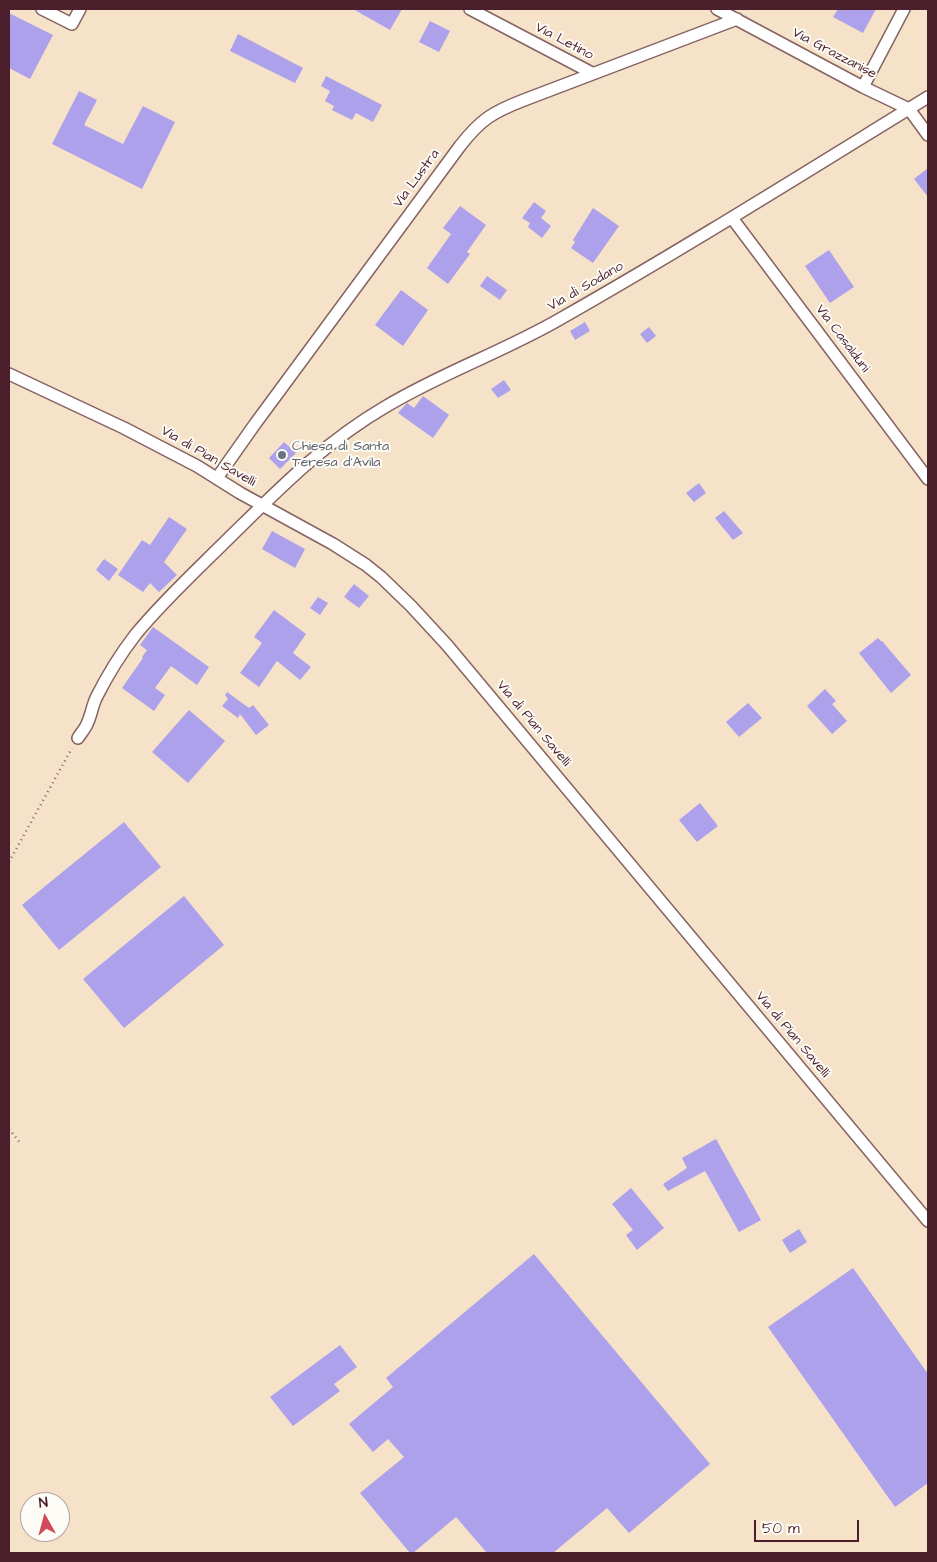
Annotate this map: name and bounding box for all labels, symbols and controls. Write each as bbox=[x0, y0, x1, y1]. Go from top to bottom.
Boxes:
street label: Via Letino bbox=[532, 20, 596, 64]
street label: Via Grazzanise bbox=[789, 25, 879, 83]
street label: Via Lustra bbox=[390, 147, 444, 211]
street label: Via di Sodano bbox=[545, 259, 627, 315]
street label: Via Casalduni bbox=[811, 302, 873, 376]
street label: Via di Pian Savelli bbox=[158, 423, 258, 491]
place label: Chiesa di Santa Teresa d'Avila bbox=[292, 439, 389, 472]
marker: Chiesa di Santa Teresa d'Avila bbox=[276, 449, 288, 461]
street label: Via di Pian Savelli bbox=[492, 678, 574, 770]
street label: Via di Pian Savelli bbox=[751, 989, 833, 1081]
north arrow bbox=[20, 1492, 70, 1542]
text: N bbox=[38, 1493, 49, 1514]
scale bar bbox=[757, 1510, 862, 1542]
text: 50 m bbox=[762, 1518, 800, 1539]

